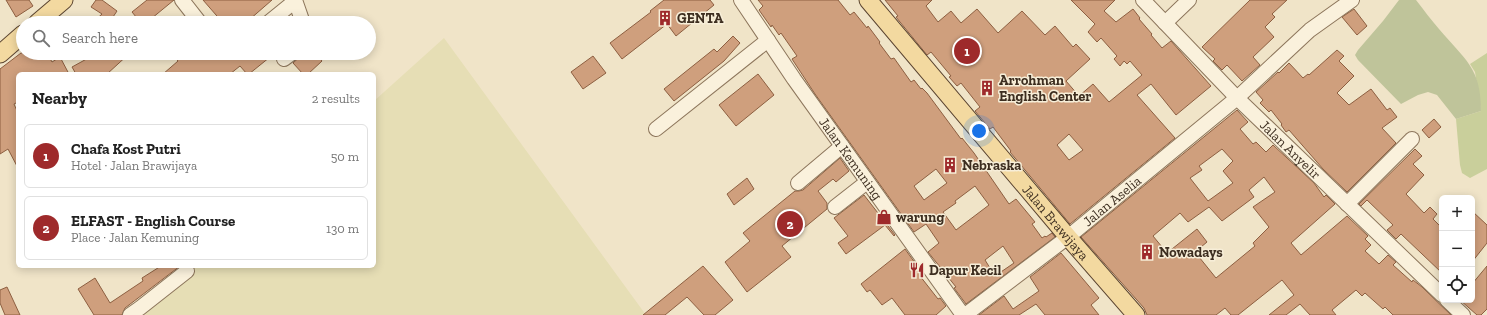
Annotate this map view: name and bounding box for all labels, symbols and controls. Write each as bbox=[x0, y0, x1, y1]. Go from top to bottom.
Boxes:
building icon: GENTA bbox=[656, 9, 674, 27]
place label: GENTA bbox=[677, 10, 724, 27]
search box bbox=[16, 16, 376, 60]
icon: search bbox=[30, 27, 52, 49]
text: Search here bbox=[62, 29, 138, 47]
pin: 1 bbox=[954, 36, 980, 66]
place label: Arrohman English Center bbox=[999, 72, 1092, 105]
building icon: Arrohman English Center bbox=[978, 79, 996, 97]
text: Nearby bbox=[32, 88, 87, 108]
text: 2 results bbox=[312, 91, 360, 106]
street label: Jalan Kemuning bbox=[815, 114, 886, 204]
street label: Jalan Anyelir bbox=[1256, 117, 1324, 183]
your location bbox=[969, 121, 989, 141]
text: Chafa Kost Putri bbox=[71, 140, 181, 158]
text: 1 bbox=[43, 149, 49, 164]
text: 50 m bbox=[331, 149, 359, 164]
building icon: Nebraska bbox=[941, 156, 959, 174]
place label: Nebraska bbox=[962, 157, 1021, 174]
text: Hotel · Jalan Brawijaya bbox=[71, 158, 197, 173]
street label: Jalan Aselia bbox=[1080, 172, 1145, 230]
street label: Jalan Brawijaya bbox=[1019, 181, 1092, 264]
map controls bbox=[1439, 195, 1475, 303]
button: + bbox=[1439, 195, 1475, 231]
shop icon: warung bbox=[875, 208, 893, 226]
pin: 2 bbox=[777, 209, 803, 239]
place label: warung bbox=[896, 209, 944, 226]
text: ELFAST - English Course bbox=[71, 212, 235, 230]
text: 2 bbox=[43, 221, 49, 236]
text: 130 m bbox=[326, 221, 359, 236]
text: Place · Jalan Kemuning bbox=[71, 230, 199, 245]
button: − bbox=[1439, 231, 1475, 267]
building icon: Nowadays bbox=[1138, 243, 1156, 261]
place label: Nowadays bbox=[1159, 244, 1223, 261]
restaurant icon: Dapur Kecil bbox=[908, 261, 926, 279]
place label: Dapur Kecil bbox=[929, 262, 1001, 279]
button: locate bbox=[1439, 267, 1475, 303]

